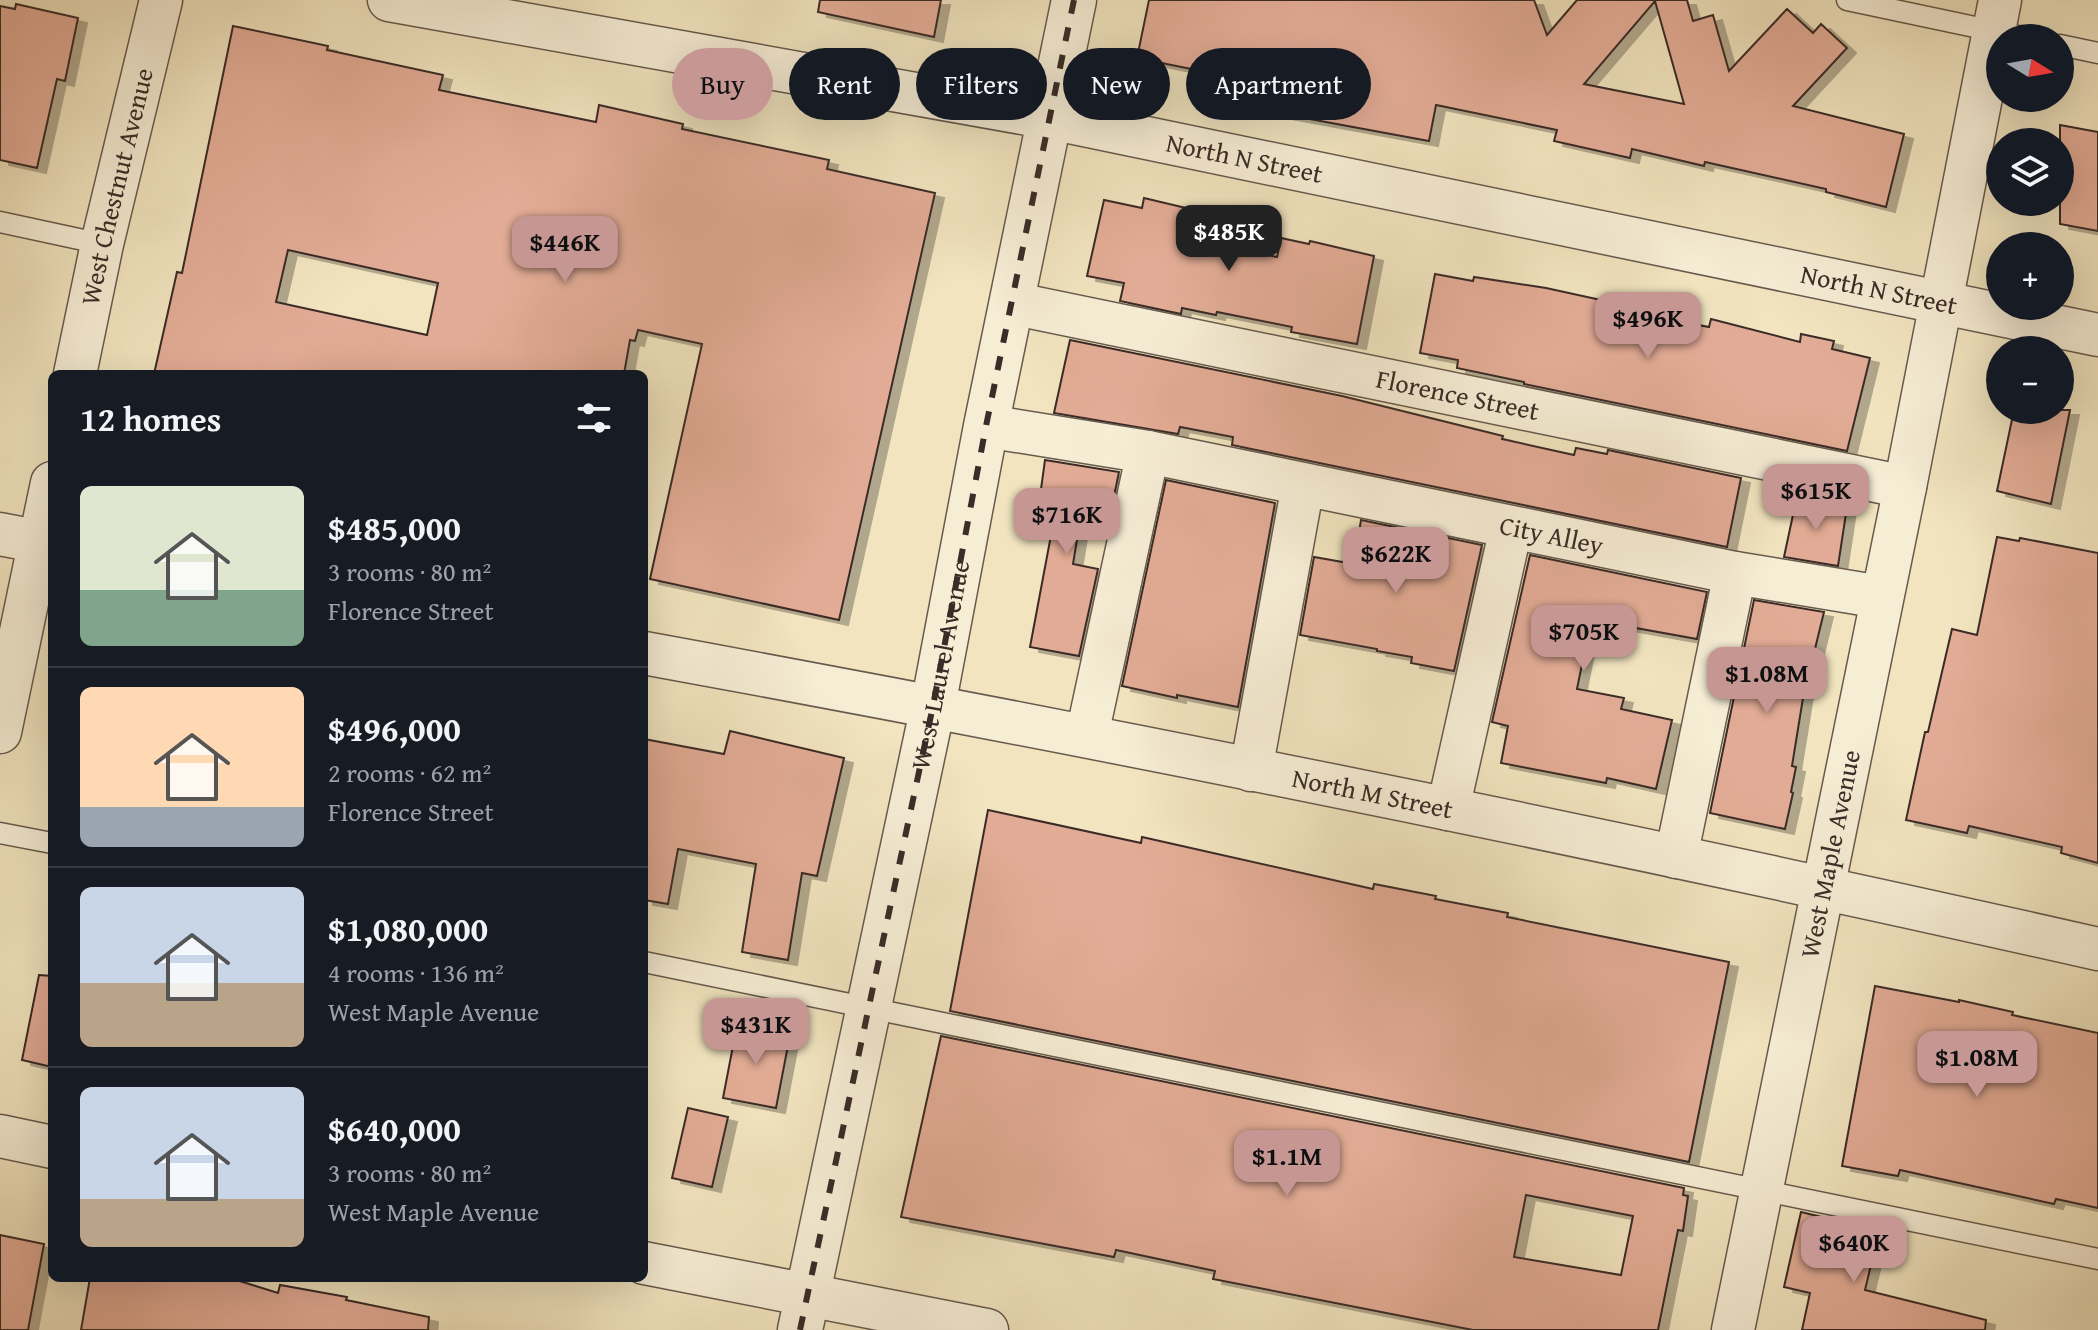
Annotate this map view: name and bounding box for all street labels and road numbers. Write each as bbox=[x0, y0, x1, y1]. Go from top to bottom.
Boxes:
street label: West Chestnut Avenue bbox=[70, 64, 163, 309]
street label: North N Street bbox=[1163, 123, 1326, 193]
street label: North N Street bbox=[1797, 254, 1961, 324]
street label: Florence Street bbox=[1373, 359, 1543, 430]
street label: City Alley bbox=[1496, 505, 1607, 564]
street label: West Laurel Avenue bbox=[900, 556, 979, 773]
street label: West Maple Avenue bbox=[1789, 746, 1870, 961]
street label: North M Street bbox=[1289, 758, 1457, 828]

